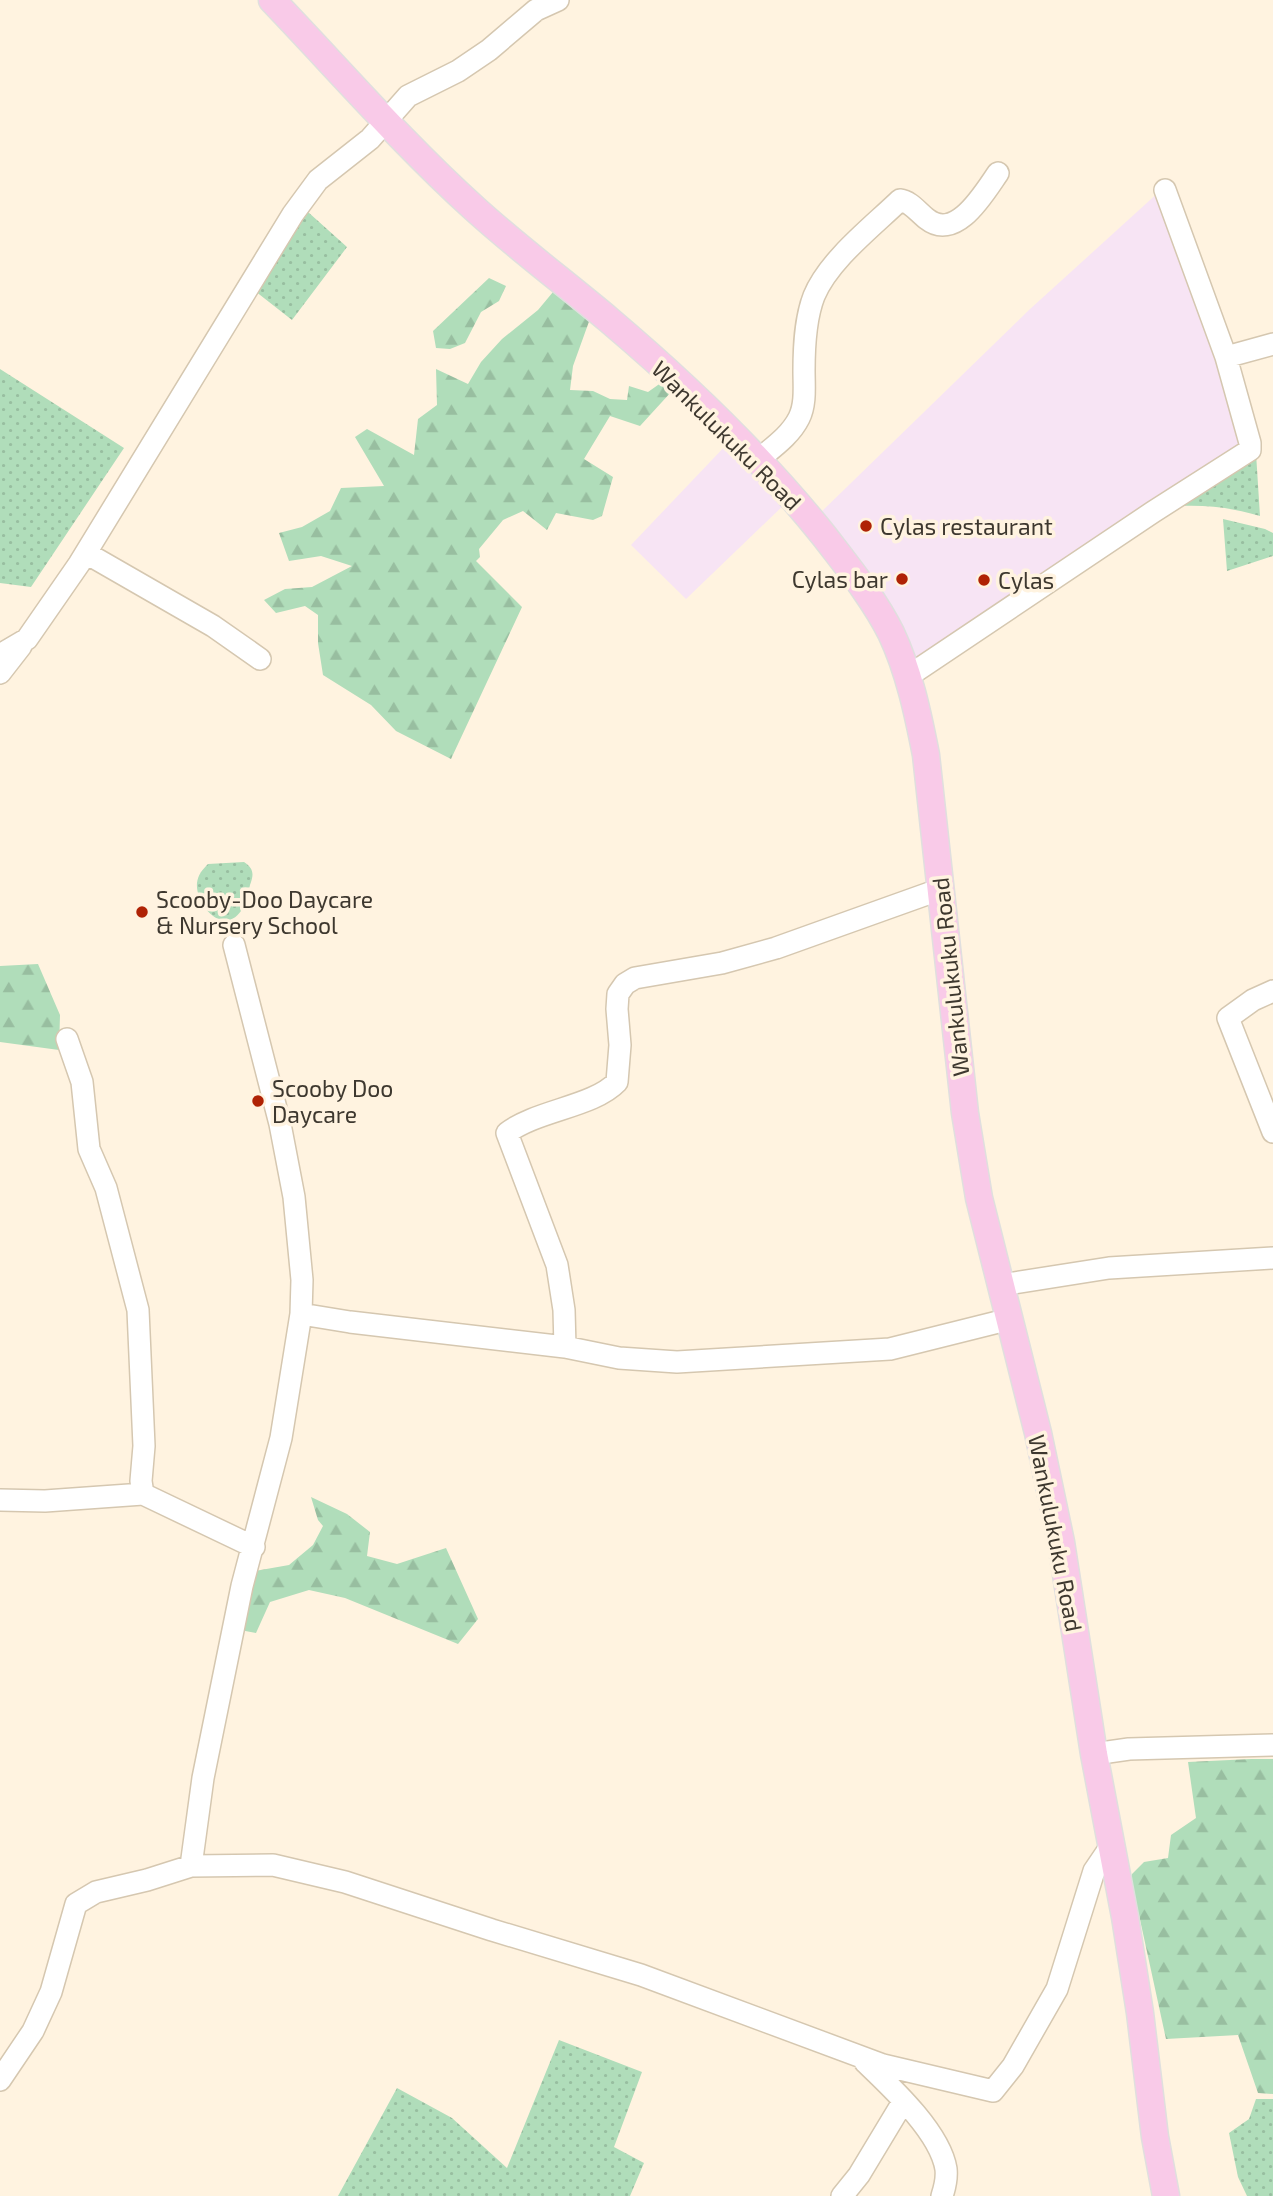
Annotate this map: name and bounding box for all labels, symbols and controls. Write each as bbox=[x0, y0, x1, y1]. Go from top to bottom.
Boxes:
street label: Wankulukuku Road bbox=[646, 354, 808, 516]
place label: Cylas restaurant bbox=[880, 512, 1053, 540]
marker: Cylas restaurant bbox=[858, 518, 874, 534]
place label: Cylas bar bbox=[792, 565, 888, 593]
place label: Cylas bbox=[998, 566, 1054, 594]
marker: Cylas bar bbox=[894, 571, 910, 587]
marker: Cylas bbox=[976, 572, 992, 588]
street label: Wankulukuku Road bbox=[926, 876, 974, 1078]
place label: Scooby-Doo Daycare & Nursery School bbox=[156, 885, 373, 939]
marker: Scooby-Doo Daycare & Nursery School bbox=[134, 904, 150, 920]
place label: Scooby Doo Daycare bbox=[272, 1074, 393, 1128]
marker: Scooby Doo Daycare bbox=[250, 1093, 266, 1109]
street label: Wankulukuku Road bbox=[1023, 1432, 1089, 1634]

